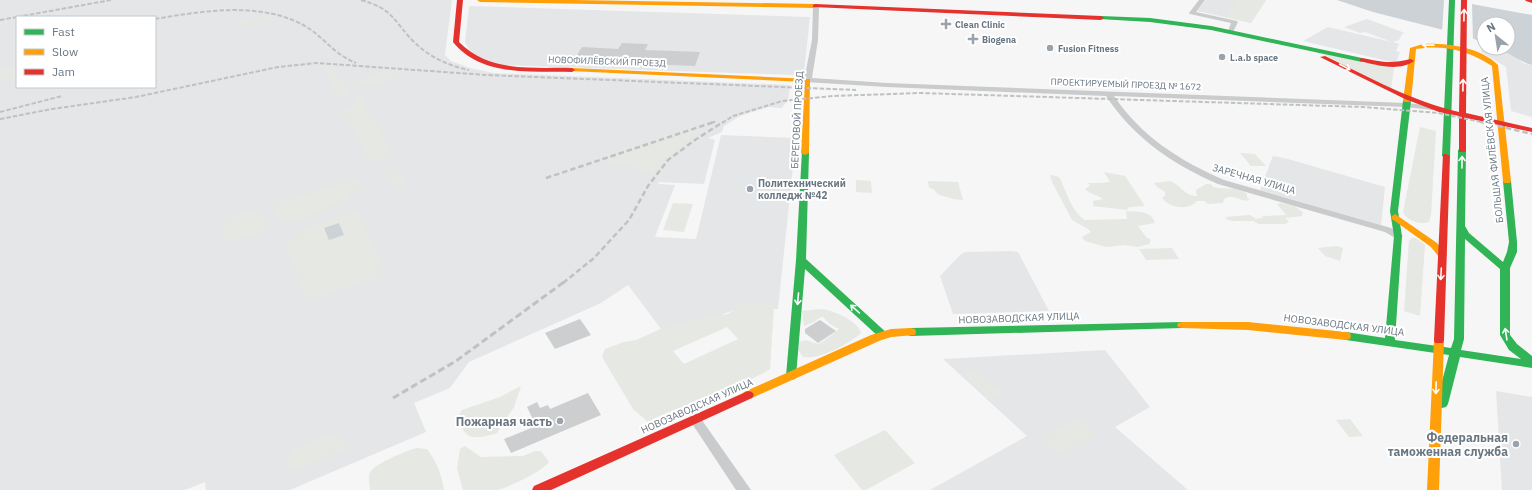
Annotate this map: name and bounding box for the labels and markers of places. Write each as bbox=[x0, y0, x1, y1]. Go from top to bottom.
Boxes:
marker: Clean Clinic bbox=[940, 18, 952, 30]
place label: Clean Clinic bbox=[955, 19, 1005, 30]
marker: Biogena bbox=[967, 33, 979, 45]
place label: Biogena bbox=[982, 34, 1016, 45]
marker: Fusion Fitness bbox=[1045, 43, 1055, 53]
place label: Fusion Fitness bbox=[1058, 43, 1119, 54]
marker: L.a.b space bbox=[1217, 52, 1227, 62]
place label: L.a.b space bbox=[1230, 52, 1278, 63]
place label: Политехнический колледж №42 bbox=[758, 177, 846, 202]
marker: Политехнический колледж №42 bbox=[745, 184, 755, 194]
place label: Пожарная часть bbox=[456, 414, 552, 429]
marker: Пожарная часть bbox=[555, 416, 565, 426]
place label: Федеральная таможенная служба bbox=[1388, 430, 1508, 459]
marker: Федеральная таможенная служба bbox=[1511, 439, 1521, 449]

